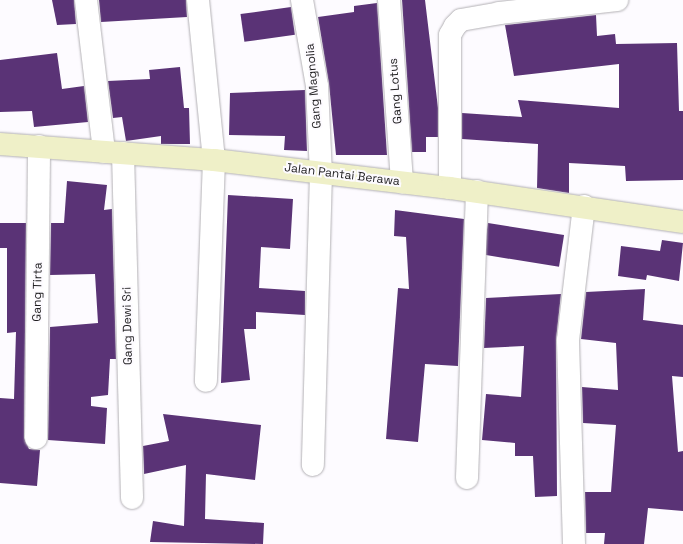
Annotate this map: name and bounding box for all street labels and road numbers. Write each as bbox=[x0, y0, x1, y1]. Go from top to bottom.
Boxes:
street label: Gang Magnolia bbox=[303, 43, 325, 129]
street label: Gang Lotus bbox=[387, 58, 405, 124]
street label: Jalan Pantai Berawa bbox=[283, 161, 401, 189]
street label: Gang Tirta bbox=[30, 262, 46, 322]
street label: Gang Dewi Sri bbox=[120, 287, 136, 365]

